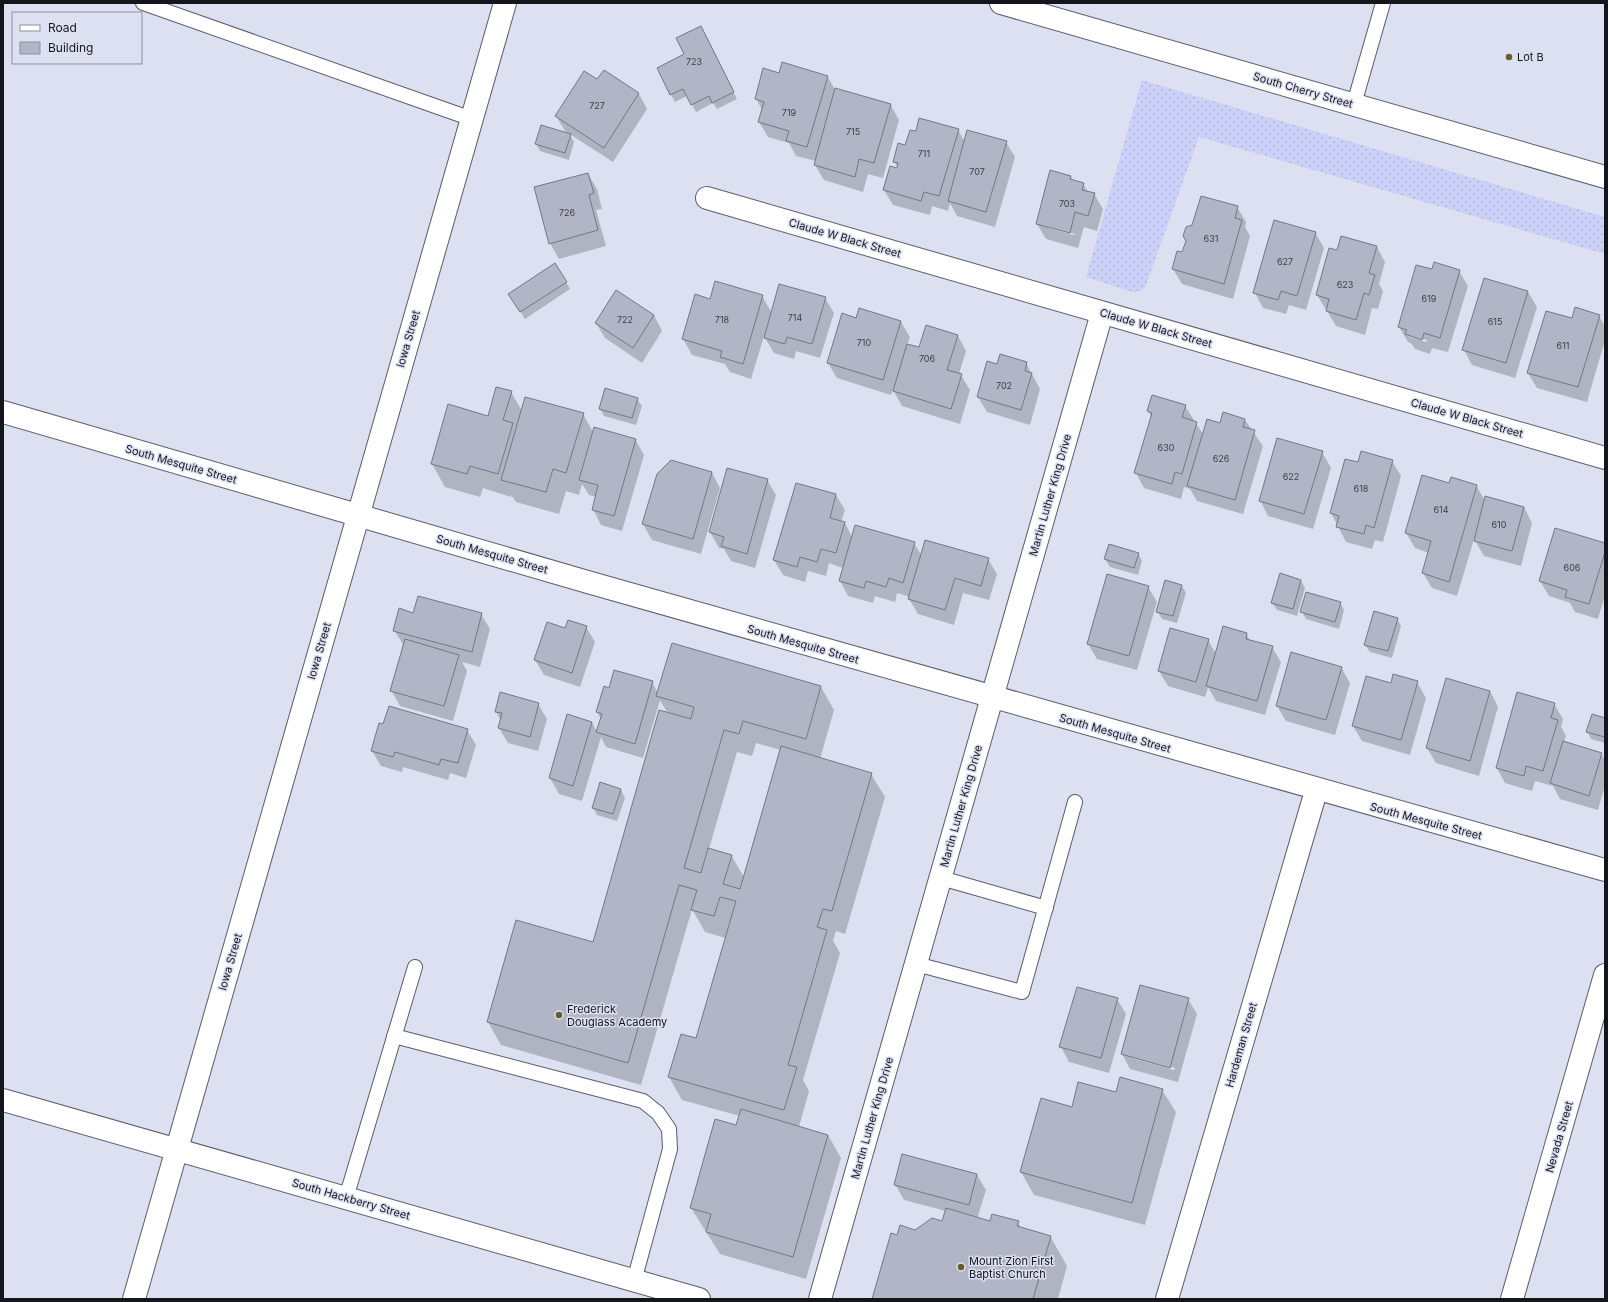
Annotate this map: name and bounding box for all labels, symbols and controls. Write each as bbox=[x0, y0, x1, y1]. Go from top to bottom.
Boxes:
legend bbox=[12, 12, 142, 64]
text: Road bbox=[48, 20, 77, 35]
text: Building bbox=[48, 40, 93, 55]
place label: Lot B bbox=[1517, 50, 1544, 64]
marker: Lot B bbox=[1504, 52, 1514, 62]
house number: 723 bbox=[686, 56, 703, 67]
street label: South Cherry Street bbox=[1251, 69, 1355, 111]
house number: 727 bbox=[589, 100, 605, 111]
house number: 719 bbox=[782, 107, 797, 118]
house number: 715 bbox=[846, 126, 860, 137]
house number: 711 bbox=[918, 148, 930, 159]
house number: 707 bbox=[969, 166, 985, 177]
house number: 703 bbox=[1059, 198, 1076, 209]
house number: 726 bbox=[559, 207, 575, 218]
street label: Claude W Black Street bbox=[787, 215, 903, 261]
house number: 631 bbox=[1204, 233, 1218, 244]
house number: 627 bbox=[1277, 256, 1293, 267]
house number: 623 bbox=[1337, 279, 1354, 290]
house number: 619 bbox=[1422, 293, 1437, 304]
street label: Claude W Black Street bbox=[1098, 305, 1214, 351]
street label: Iowa Street bbox=[393, 308, 423, 369]
house number: 714 bbox=[788, 312, 802, 323]
house number: 722 bbox=[617, 314, 633, 325]
house number: 718 bbox=[715, 314, 730, 325]
house number: 615 bbox=[1488, 316, 1502, 327]
house number: 710 bbox=[857, 337, 872, 348]
house number: 611 bbox=[1557, 340, 1569, 351]
house number: 706 bbox=[919, 353, 936, 364]
house number: 702 bbox=[996, 380, 1012, 391]
street label: Claude W Black Street bbox=[1409, 395, 1525, 441]
street label: Martin Luther King Drive bbox=[1026, 432, 1074, 558]
street label: South Mesquite Street bbox=[124, 441, 239, 487]
house number: 630 bbox=[1158, 442, 1175, 453]
house number: 626 bbox=[1213, 453, 1230, 464]
house number: 622 bbox=[1283, 471, 1299, 482]
house number: 618 bbox=[1354, 483, 1369, 494]
house number: 614 bbox=[1433, 504, 1449, 515]
house number: 610 bbox=[1492, 519, 1507, 530]
street label: South Mesquite Street bbox=[435, 531, 550, 577]
house number: 606 bbox=[1564, 562, 1581, 573]
street label: Iowa Street bbox=[304, 620, 334, 681]
street label: South Mesquite Street bbox=[746, 621, 861, 667]
street label: South Mesquite Street bbox=[1058, 710, 1173, 756]
street label: Martin Luther King Drive bbox=[937, 743, 985, 869]
street label: South Mesquite Street bbox=[1368, 799, 1484, 843]
street label: Iowa Street bbox=[215, 931, 245, 992]
street label: Hardeman Street bbox=[1222, 1000, 1260, 1089]
place label: Frederick Douglass Academy bbox=[567, 1002, 667, 1029]
marker: Frederick Douglass Academy bbox=[554, 1010, 564, 1020]
street label: Martin Luther King Drive bbox=[848, 1055, 896, 1181]
street label: Nevada Street bbox=[1542, 1099, 1576, 1174]
street label: South Hackberry Street bbox=[290, 1175, 412, 1223]
place label: Mount Zion First Baptist Church bbox=[969, 1254, 1054, 1281]
marker: Mount Zion First Baptist Church bbox=[956, 1262, 966, 1272]

